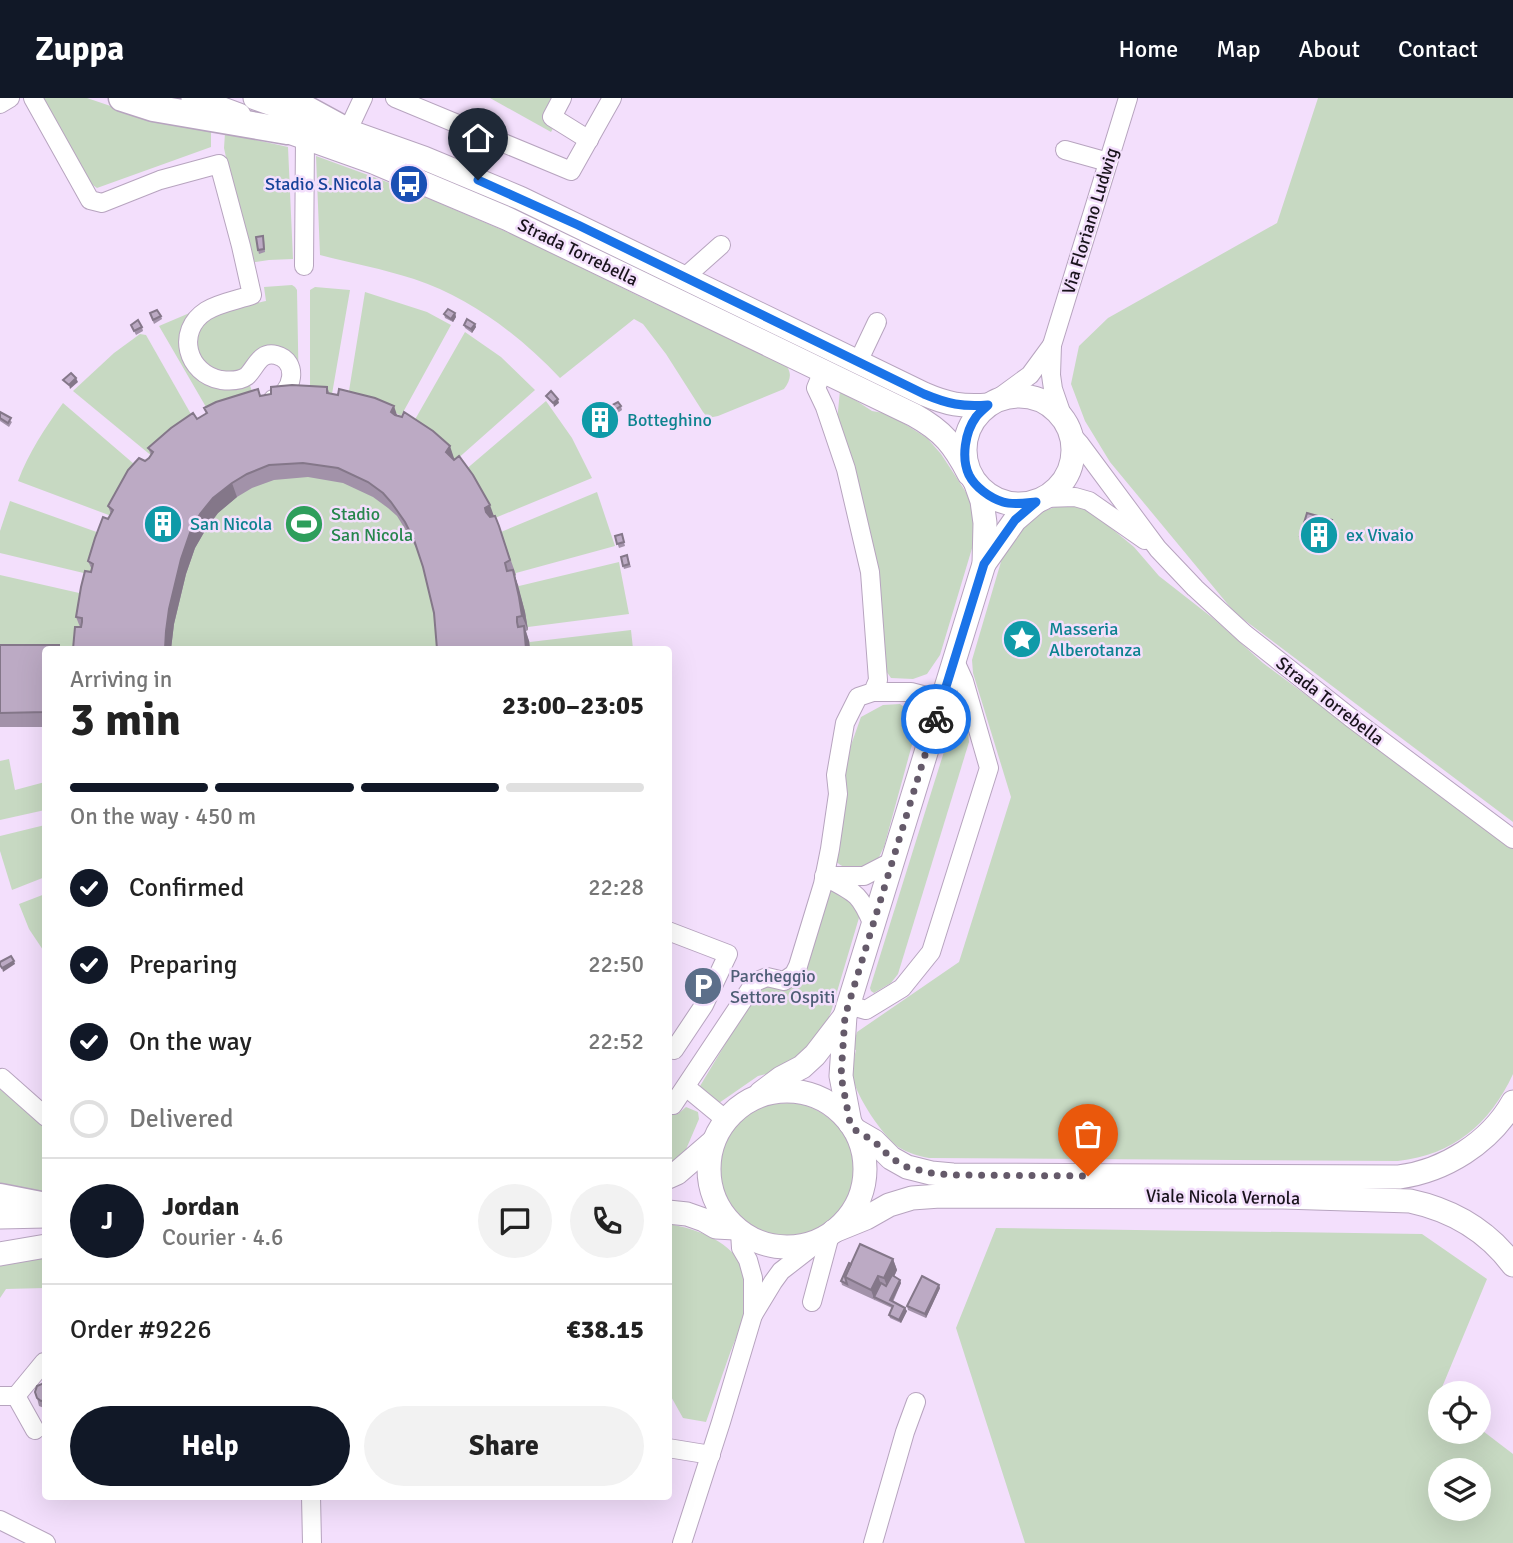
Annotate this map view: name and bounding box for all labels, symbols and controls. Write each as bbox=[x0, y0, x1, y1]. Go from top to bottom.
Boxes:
text: Zuppa bbox=[35, 29, 124, 70]
text: Home bbox=[1118, 34, 1178, 64]
text: Map bbox=[1216, 34, 1261, 64]
text: About bbox=[1299, 34, 1360, 64]
text: Contact bbox=[1398, 34, 1478, 64]
pin bbox=[448, 108, 508, 180]
icon: home bbox=[459, 119, 497, 157]
street label: Via Floriano Ludwig bbox=[1057, 145, 1123, 297]
bus stop icon: Stadio S.Nicola bbox=[388, 163, 430, 205]
place label: Stadio S.Nicola bbox=[265, 173, 382, 195]
street label: Strada Torrebella bbox=[514, 213, 642, 291]
building icon: Botteghino bbox=[579, 399, 621, 441]
place label: Botteghino bbox=[627, 409, 712, 431]
building icon: San Nicola bbox=[142, 503, 184, 545]
sports icon: Stadio San Nicola bbox=[283, 503, 325, 545]
place label: Stadio San Nicola bbox=[331, 503, 413, 546]
place label: San Nicola bbox=[190, 513, 272, 535]
building icon: ex Vivaio bbox=[1298, 514, 1340, 556]
place label: ex Vivaio bbox=[1346, 524, 1414, 546]
place icon: Masseria Alberotanza bbox=[1001, 618, 1043, 660]
place label: Masseria Alberotanza bbox=[1049, 618, 1142, 661]
street label: Strada Torrebella bbox=[1272, 652, 1388, 750]
text: Arriving in bbox=[70, 665, 172, 694]
courier bbox=[901, 684, 971, 754]
text: 23:00–23:05 bbox=[502, 690, 644, 722]
text: 3 min bbox=[70, 692, 181, 748]
icon: bike bbox=[917, 700, 955, 738]
text: On the way · 450 m bbox=[70, 802, 256, 831]
icon: check bbox=[70, 869, 108, 907]
text: Confirmed bbox=[129, 872, 244, 904]
text: 22:28 bbox=[588, 873, 644, 902]
icon: check bbox=[70, 946, 108, 984]
text: Preparing bbox=[129, 949, 237, 981]
text: 22:50 bbox=[588, 950, 644, 979]
parking icon: Parcheggio Settore Ospiti bbox=[682, 965, 724, 1007]
place label: Parcheggio Settore Ospiti bbox=[730, 965, 835, 1008]
icon: check bbox=[70, 1023, 108, 1061]
text: On the way bbox=[129, 1026, 252, 1058]
text: 22:52 bbox=[588, 1027, 644, 1056]
text: Delivered bbox=[129, 1103, 234, 1135]
pin bbox=[1058, 1104, 1118, 1176]
icon: bag bbox=[1069, 1115, 1107, 1153]
button: chat bbox=[478, 1184, 552, 1258]
button: phone bbox=[570, 1184, 644, 1258]
street label: Viale Nicola Vernola bbox=[1146, 1185, 1300, 1209]
text: Jordan bbox=[162, 1191, 239, 1223]
text: J bbox=[101, 1205, 113, 1237]
text: Courier · 4.6 bbox=[162, 1223, 283, 1252]
text: Order #9226 bbox=[70, 1314, 211, 1346]
text: €38.15 bbox=[566, 1314, 644, 1346]
map controls bbox=[1428, 1381, 1491, 1521]
button: locate bbox=[1428, 1381, 1491, 1444]
button: Help bbox=[70, 1406, 350, 1486]
button: Share bbox=[364, 1406, 644, 1486]
button: layers bbox=[1428, 1458, 1491, 1521]

